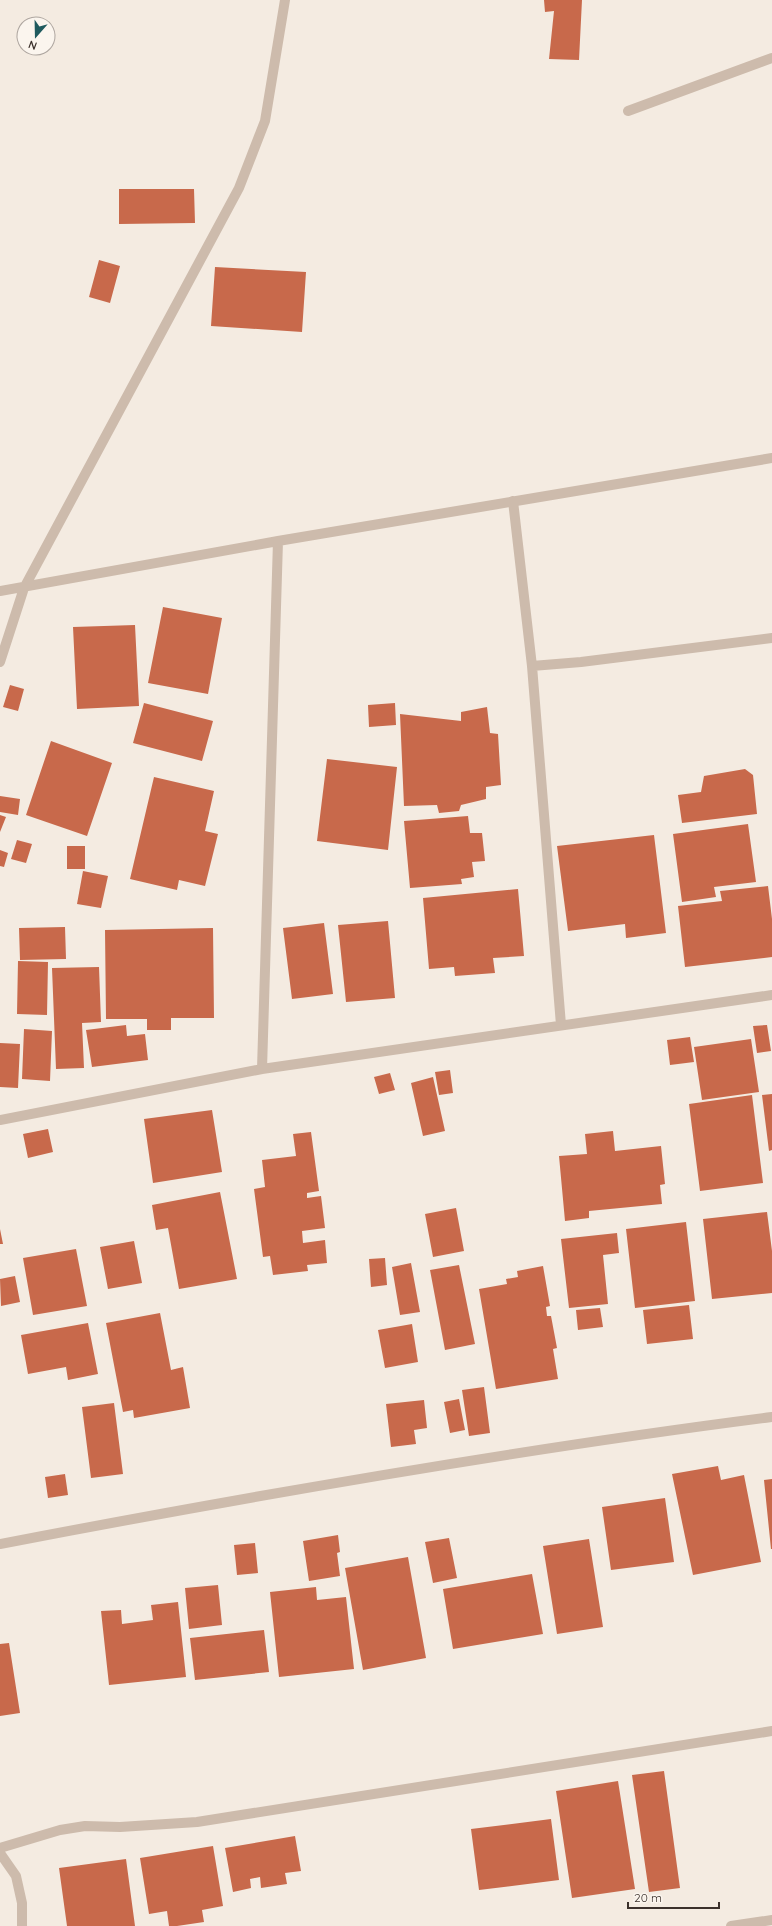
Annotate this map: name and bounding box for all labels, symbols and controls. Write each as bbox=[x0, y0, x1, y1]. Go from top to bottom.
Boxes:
north arrow bbox=[16, 16, 56, 56]
text: N bbox=[26, 37, 39, 53]
scale bar bbox=[628, 1884, 719, 1910]
text: 20 m bbox=[634, 1890, 662, 1905]

